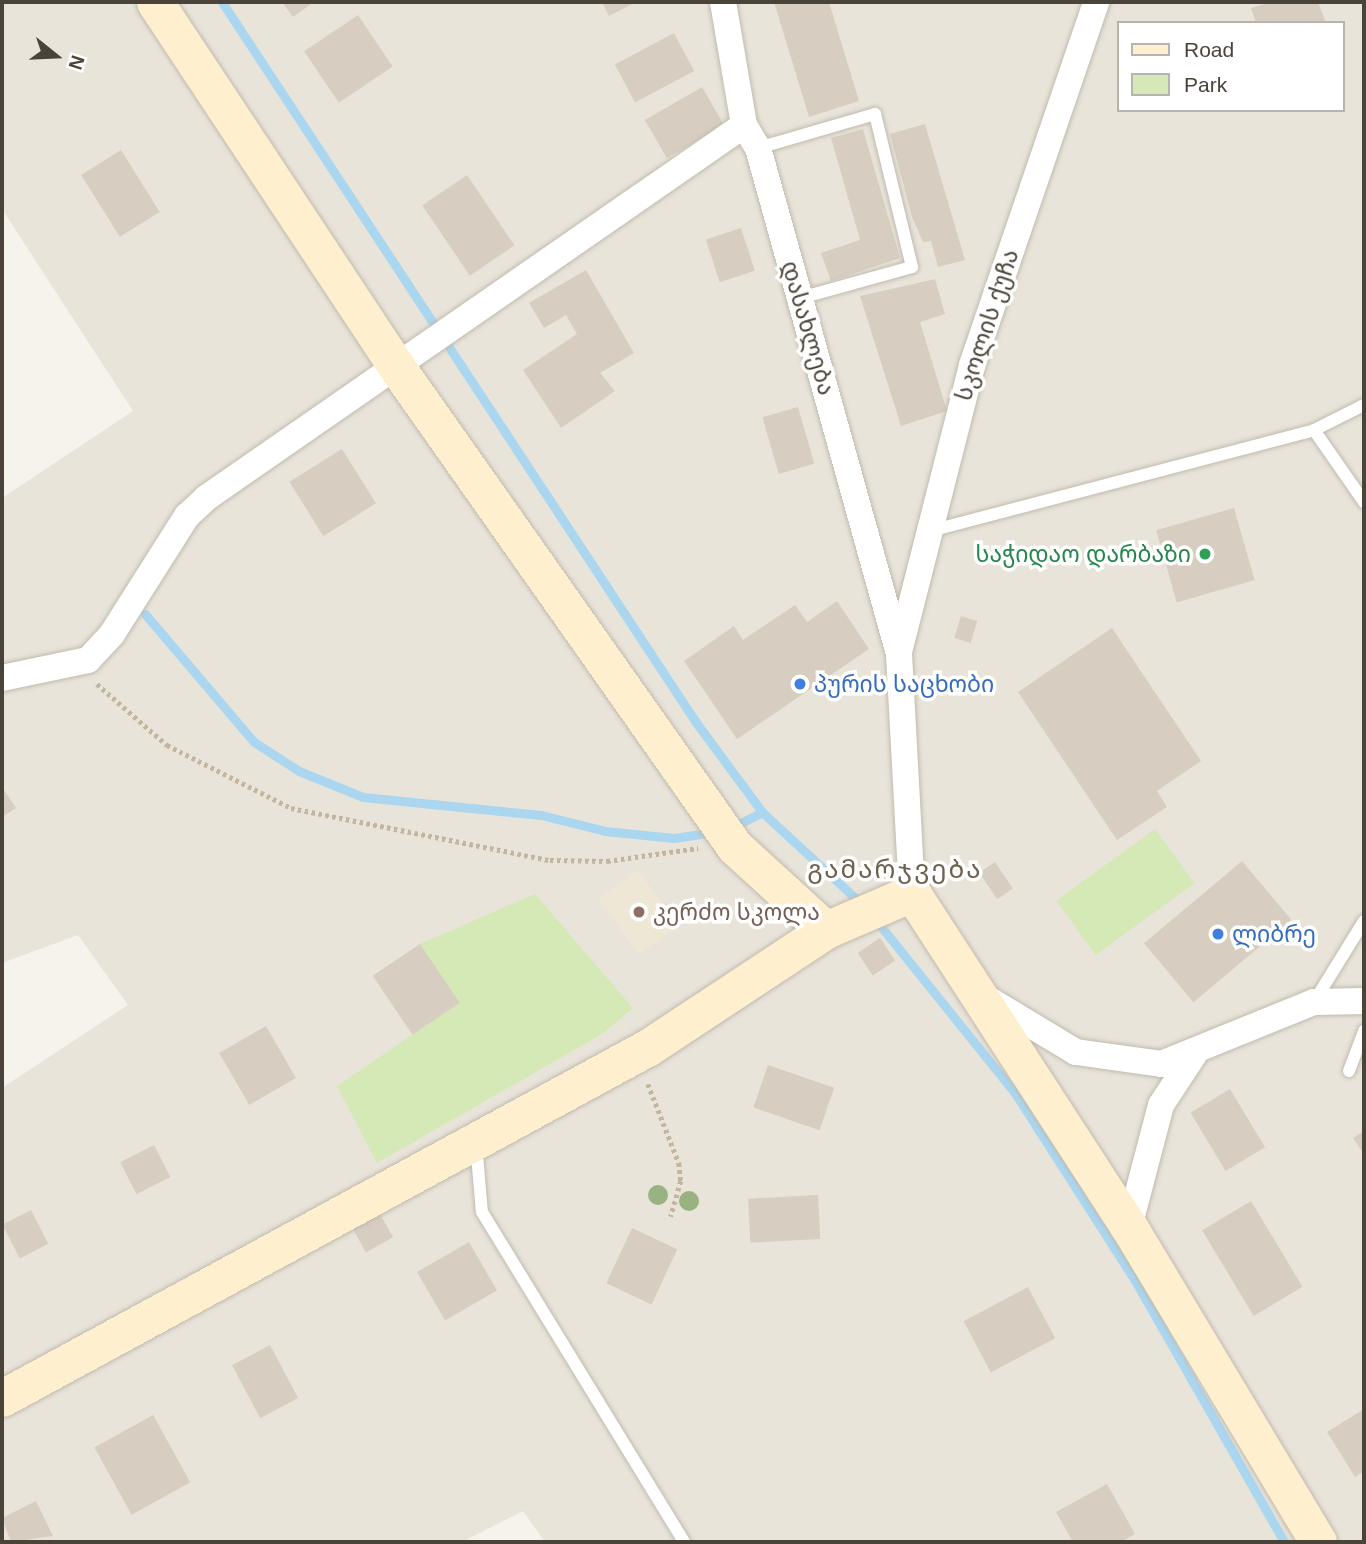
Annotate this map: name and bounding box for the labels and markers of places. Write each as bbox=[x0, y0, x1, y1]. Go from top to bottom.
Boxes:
place label: საჭიდაო დარბაზი bbox=[976, 540, 1191, 568]
marker: საჭიდაო დარბაზი bbox=[1197, 546, 1213, 562]
place label: პურის საცხობი bbox=[814, 670, 994, 698]
marker: პურის საცხობი bbox=[792, 676, 808, 692]
place label: კერძო სკოლა bbox=[653, 898, 820, 926]
marker: კერძო სკოლა bbox=[631, 904, 647, 920]
place label: ლიბრე bbox=[1232, 920, 1316, 948]
marker: ლიბრე bbox=[1210, 926, 1226, 942]

